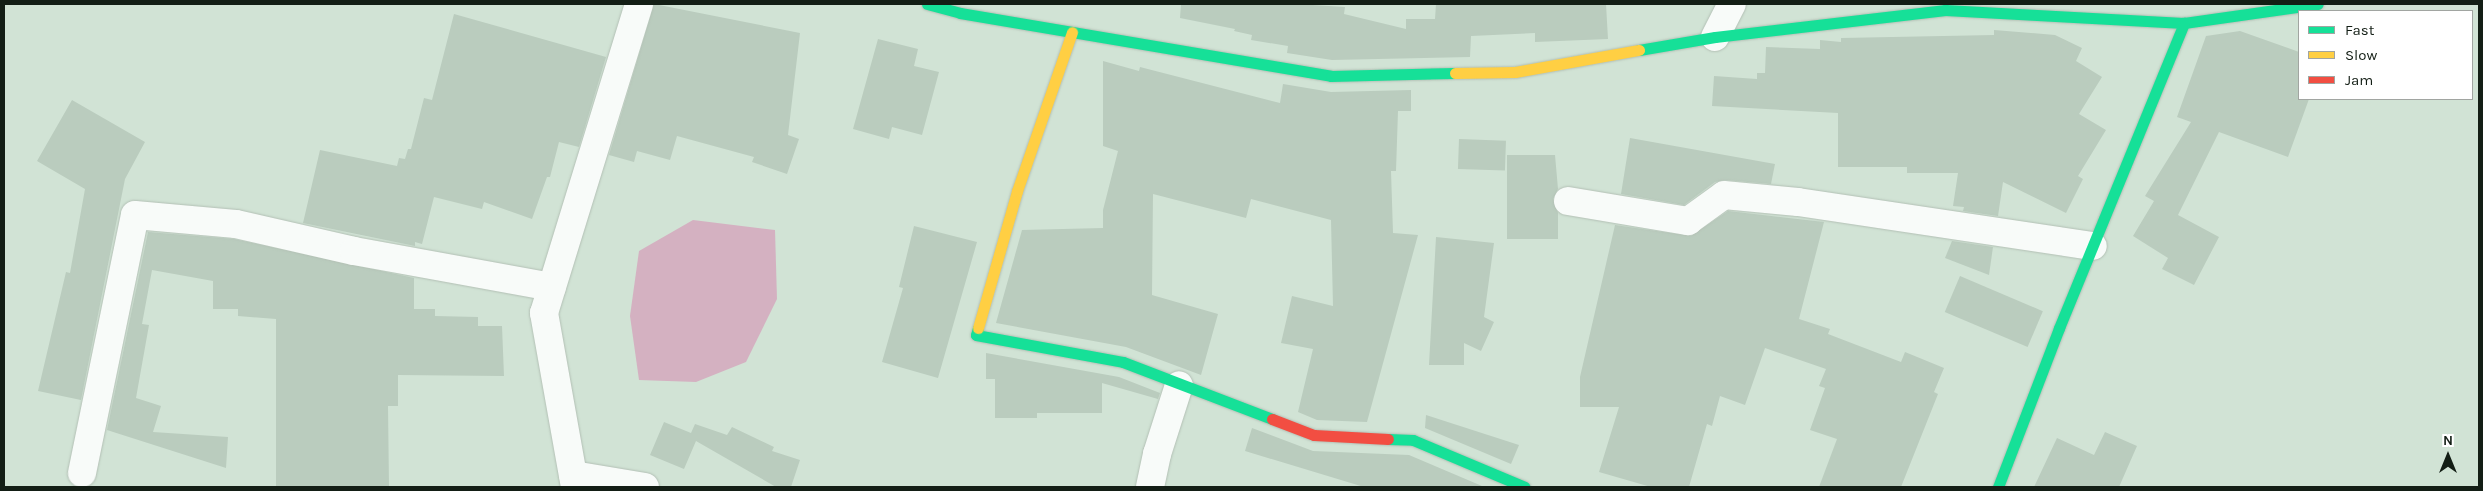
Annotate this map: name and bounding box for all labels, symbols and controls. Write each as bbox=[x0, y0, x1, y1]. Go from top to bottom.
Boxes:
legend bbox=[2298, 10, 2473, 100]
text: Fast bbox=[2345, 21, 2374, 39]
text: Slow bbox=[2345, 46, 2377, 64]
text: Jam bbox=[2345, 71, 2373, 89]
north arrow bbox=[2423, 431, 2473, 481]
text: N bbox=[2443, 432, 2453, 449]

